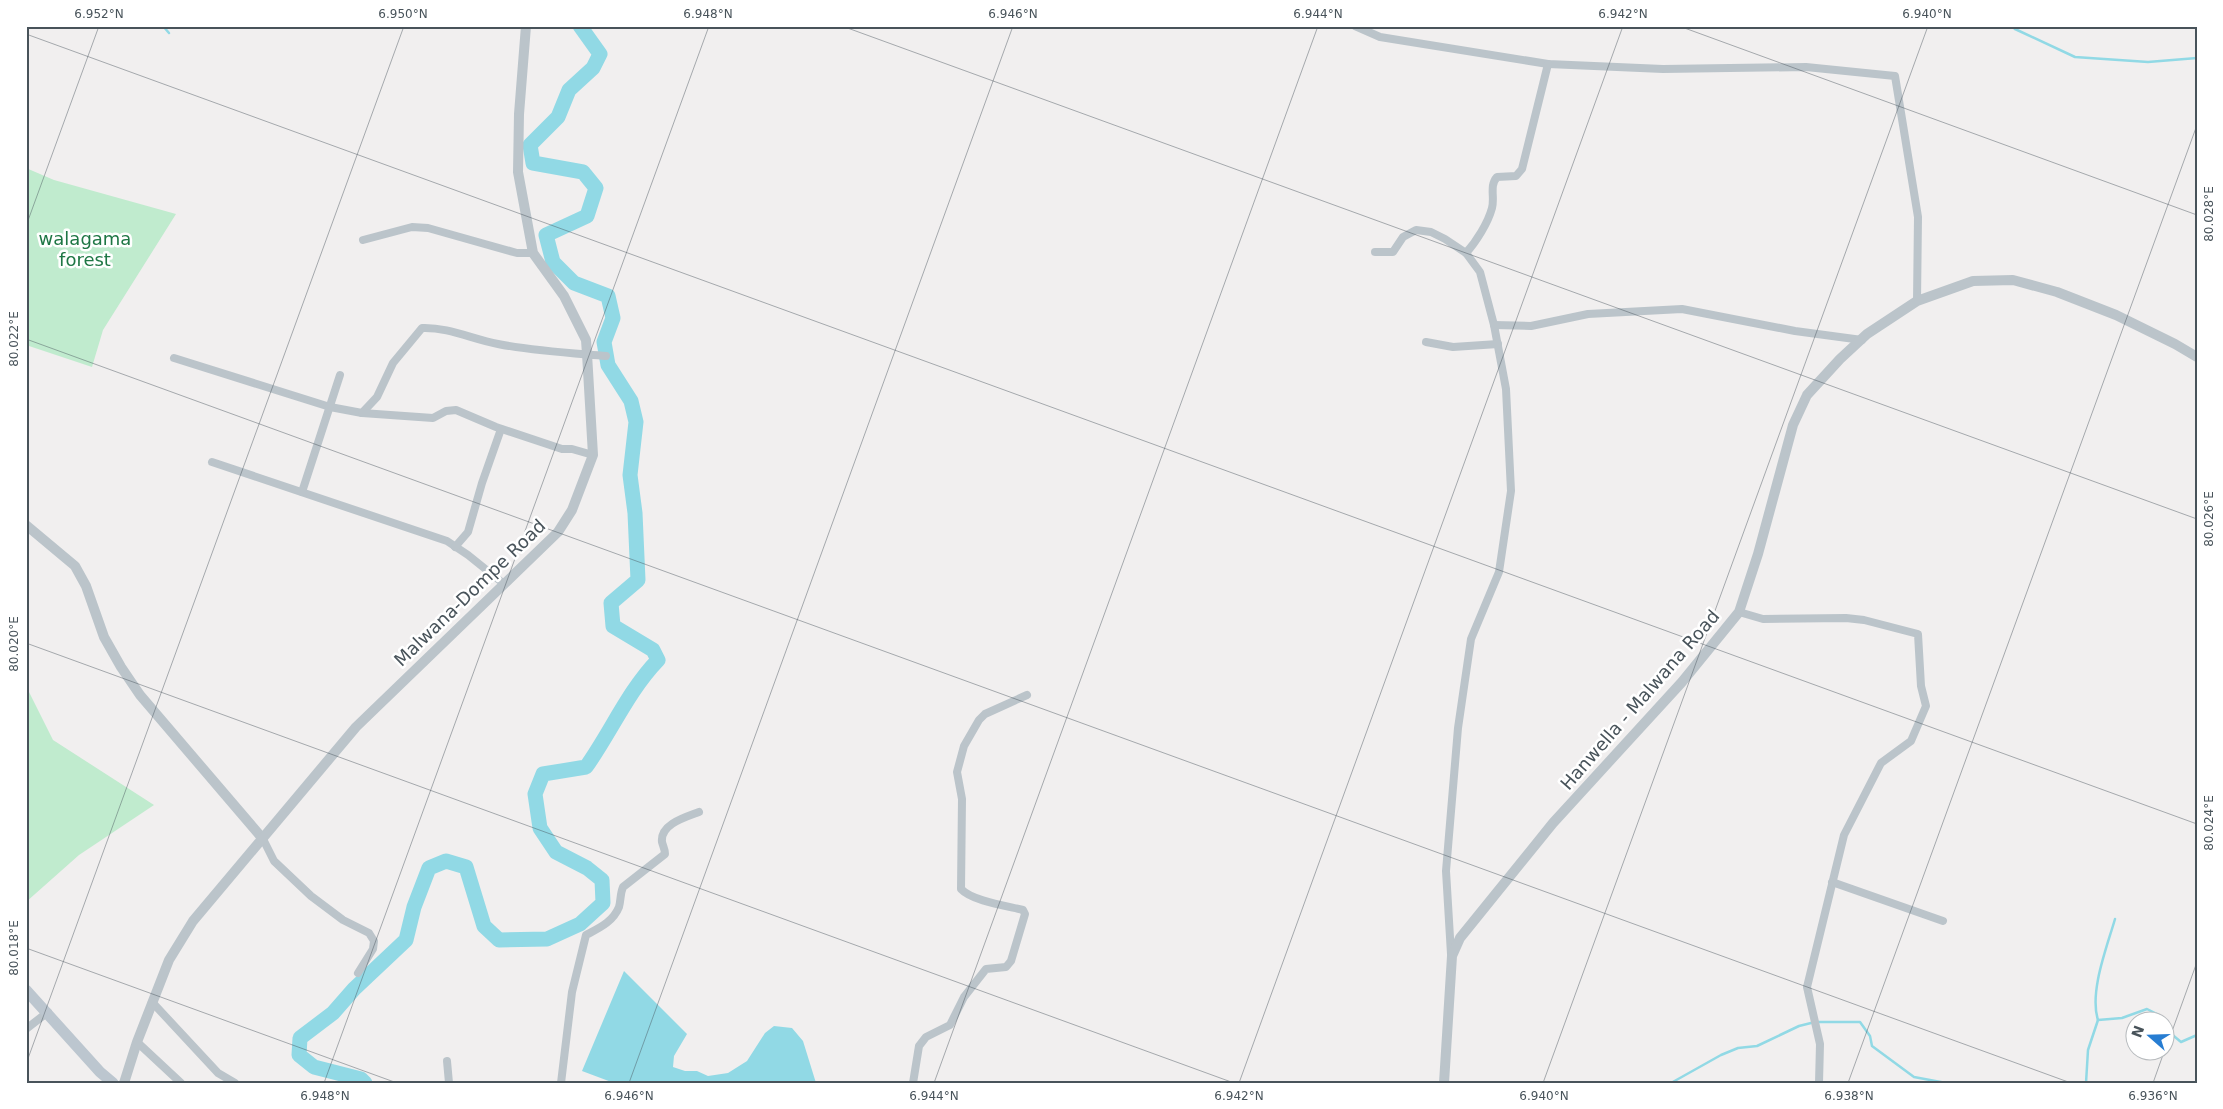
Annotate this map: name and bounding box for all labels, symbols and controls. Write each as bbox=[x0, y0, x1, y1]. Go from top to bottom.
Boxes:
text: 6.952°N bbox=[74, 7, 124, 21]
text: 6.950°N bbox=[378, 7, 428, 21]
text: 6.948°N bbox=[683, 7, 733, 21]
text: 6.946°N bbox=[988, 7, 1038, 21]
text: 6.944°N bbox=[1293, 7, 1343, 21]
text: 6.942°N bbox=[1598, 7, 1648, 21]
text: 6.940°N bbox=[1902, 7, 1952, 21]
text: 80.028°E bbox=[2202, 186, 2216, 242]
park label: walagama forest bbox=[39, 228, 131, 270]
text: 80.022°E bbox=[7, 311, 21, 367]
text: 80.026°E bbox=[2202, 491, 2216, 547]
street label: Malwana-Dompe Road bbox=[390, 515, 550, 670]
street label: Hanwella - Malwana Road bbox=[1556, 605, 1723, 794]
text: 80.020°E bbox=[7, 616, 21, 672]
text: 80.024°E bbox=[2202, 795, 2216, 851]
text: 80.018°E bbox=[7, 920, 21, 976]
north arrow bbox=[2126, 1012, 2176, 1062]
text: N bbox=[2128, 1023, 2147, 1040]
text: 6.948°N bbox=[300, 1089, 350, 1103]
text: 6.946°N bbox=[604, 1089, 654, 1103]
text: 6.944°N bbox=[909, 1089, 959, 1103]
text: 6.942°N bbox=[1214, 1089, 1264, 1103]
text: 6.940°N bbox=[1519, 1089, 1569, 1103]
text: 6.938°N bbox=[1824, 1089, 1874, 1103]
text: 6.936°N bbox=[2128, 1089, 2178, 1103]

